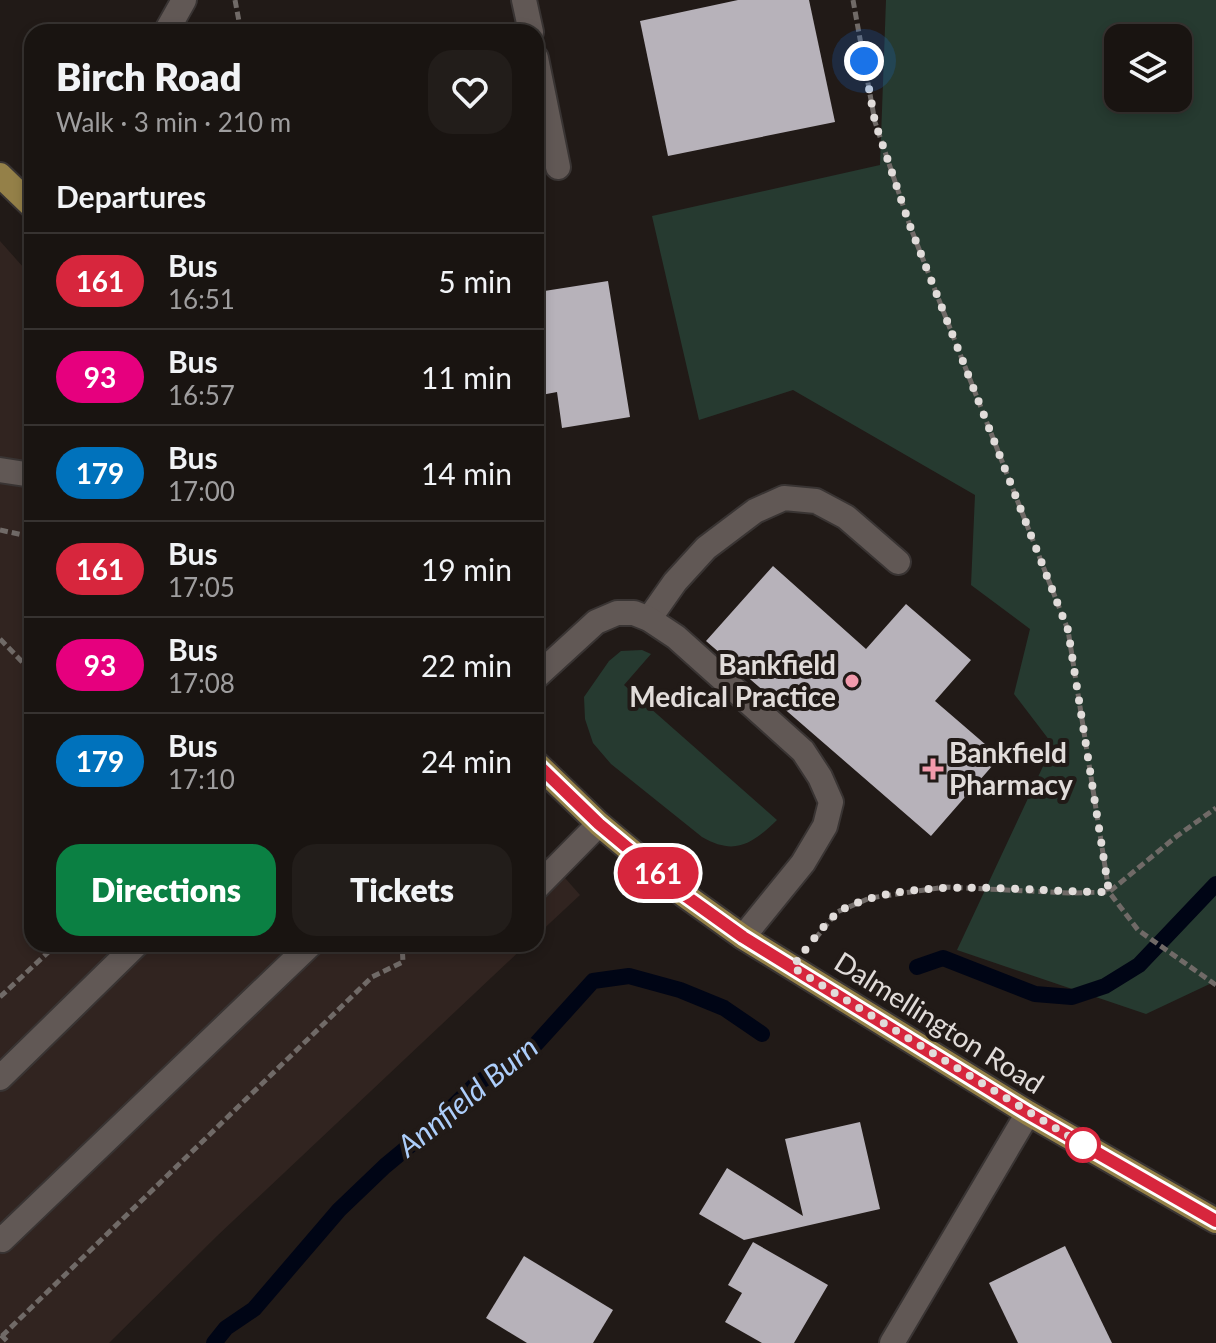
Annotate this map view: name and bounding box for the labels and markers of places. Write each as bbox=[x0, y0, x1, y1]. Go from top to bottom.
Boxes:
place label: Bankfield Medical Practice bbox=[629, 647, 836, 713]
marker: Bankfield Medical Practice bbox=[843, 672, 861, 690]
place label: Bankfield Pharmacy bbox=[949, 735, 1073, 801]
marker: Bankfield Pharmacy bbox=[924, 760, 942, 778]
unlabelled marker bbox=[1066, 1128, 1100, 1162]

